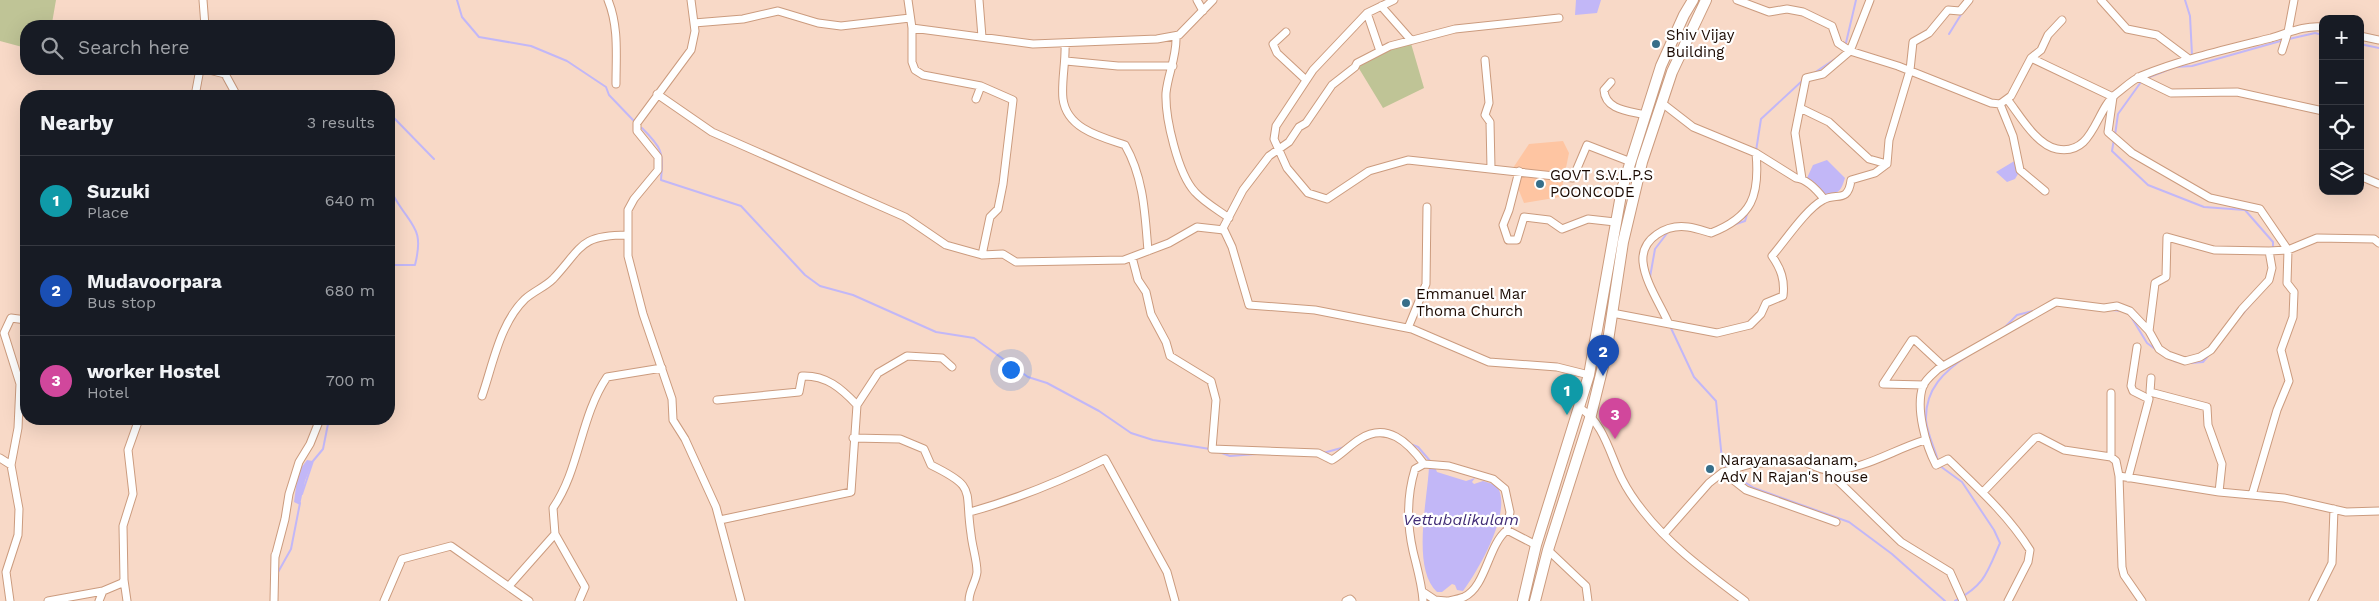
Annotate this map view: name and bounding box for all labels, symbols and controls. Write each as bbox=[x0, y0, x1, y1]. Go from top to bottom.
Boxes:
map controls bbox=[2319, 15, 2364, 195]
button: + bbox=[2319, 15, 2364, 60]
search box bbox=[20, 20, 395, 75]
place label: Shiv Vijay Building bbox=[1666, 26, 1735, 61]
icon: search bbox=[38, 34, 66, 62]
text: Search here bbox=[78, 36, 189, 59]
marker: Shiv Vijay Building bbox=[1650, 38, 1662, 50]
button: − bbox=[2319, 60, 2364, 105]
button: locate bbox=[2319, 105, 2364, 150]
text: Nearby bbox=[40, 110, 113, 135]
text: 3 results bbox=[307, 113, 375, 132]
button: layers bbox=[2319, 150, 2364, 195]
place label: GOVT S.V.L.P.S POONCODE bbox=[1550, 166, 1653, 201]
marker: GOVT S.V.L.P.S POONCODE bbox=[1534, 178, 1546, 190]
text: Suzuki bbox=[87, 180, 150, 203]
text: 1 bbox=[53, 191, 59, 210]
text: 640 m bbox=[325, 191, 375, 210]
text: Place bbox=[87, 203, 129, 222]
text: Mudavoorpara bbox=[87, 270, 222, 293]
text: 2 bbox=[51, 281, 61, 300]
text: 680 m bbox=[325, 281, 375, 300]
place label: Emmanuel Mar Thoma Church bbox=[1416, 285, 1526, 320]
text: Bus stop bbox=[87, 293, 156, 312]
marker: Emmanuel Mar Thoma Church bbox=[1400, 297, 1412, 309]
pin: 2 bbox=[1587, 335, 1619, 376]
your location bbox=[998, 357, 1024, 383]
text: worker Hostel bbox=[87, 360, 220, 383]
text: 3 bbox=[51, 371, 61, 390]
text: 700 m bbox=[326, 371, 375, 390]
pin: 1 bbox=[1551, 374, 1583, 415]
text: Hotel bbox=[87, 383, 129, 402]
pin: 3 bbox=[1599, 398, 1631, 439]
place label: Narayanasadanam, Adv N Rajan's house bbox=[1720, 451, 1868, 486]
marker: Narayanasadanam, Adv N Rajan's house bbox=[1704, 463, 1716, 475]
water label: Vettubalikulam bbox=[1403, 510, 1519, 529]

